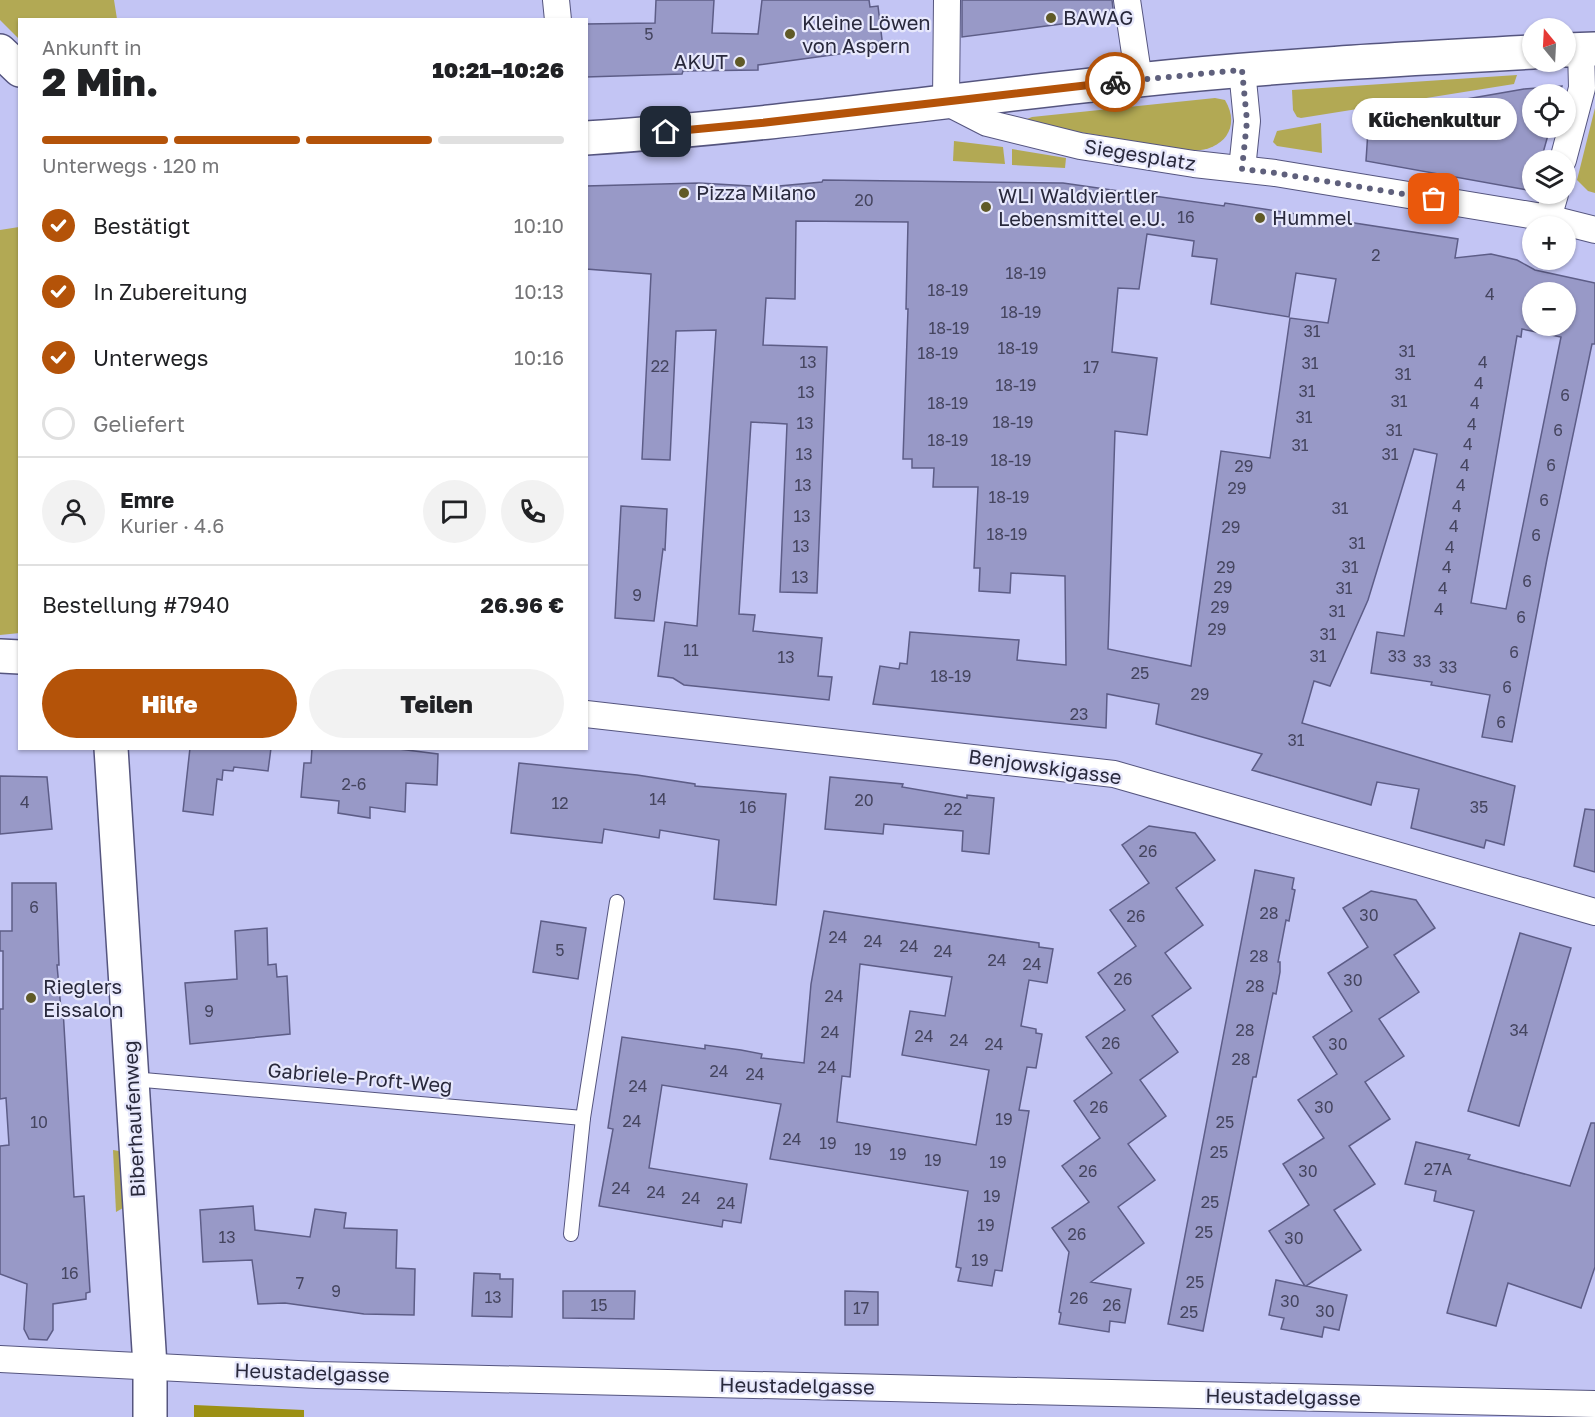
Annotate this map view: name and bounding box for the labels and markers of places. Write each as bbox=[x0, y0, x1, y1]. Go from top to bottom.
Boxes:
place label: BAWAG bbox=[1063, 5, 1133, 29]
place label: Kleine Löwen von Aspern bbox=[802, 10, 931, 57]
marker: BAWAG bbox=[1044, 11, 1058, 25]
marker: Kleine Löwen von Aspern bbox=[783, 27, 797, 41]
place label: AKUT bbox=[674, 49, 728, 73]
marker: AKUT bbox=[733, 55, 747, 69]
callout: Küchenkultur bbox=[1352, 97, 1516, 139]
pin bbox=[640, 106, 691, 157]
pin bbox=[1408, 173, 1459, 224]
place label: Pizza Milano bbox=[696, 180, 816, 204]
place label: WLI Waldviertler Lebensmittel e.U. bbox=[998, 183, 1166, 230]
marker: Pizza Milano bbox=[677, 186, 691, 200]
marker: WLI Waldviertler Lebensmittel e.U. bbox=[979, 200, 993, 214]
place label: Hummel bbox=[1272, 205, 1353, 229]
marker: Hummel bbox=[1253, 211, 1267, 225]
place label: Rieglers Eissalon bbox=[43, 974, 124, 1021]
marker: Rieglers Eissalon bbox=[24, 991, 38, 1005]

